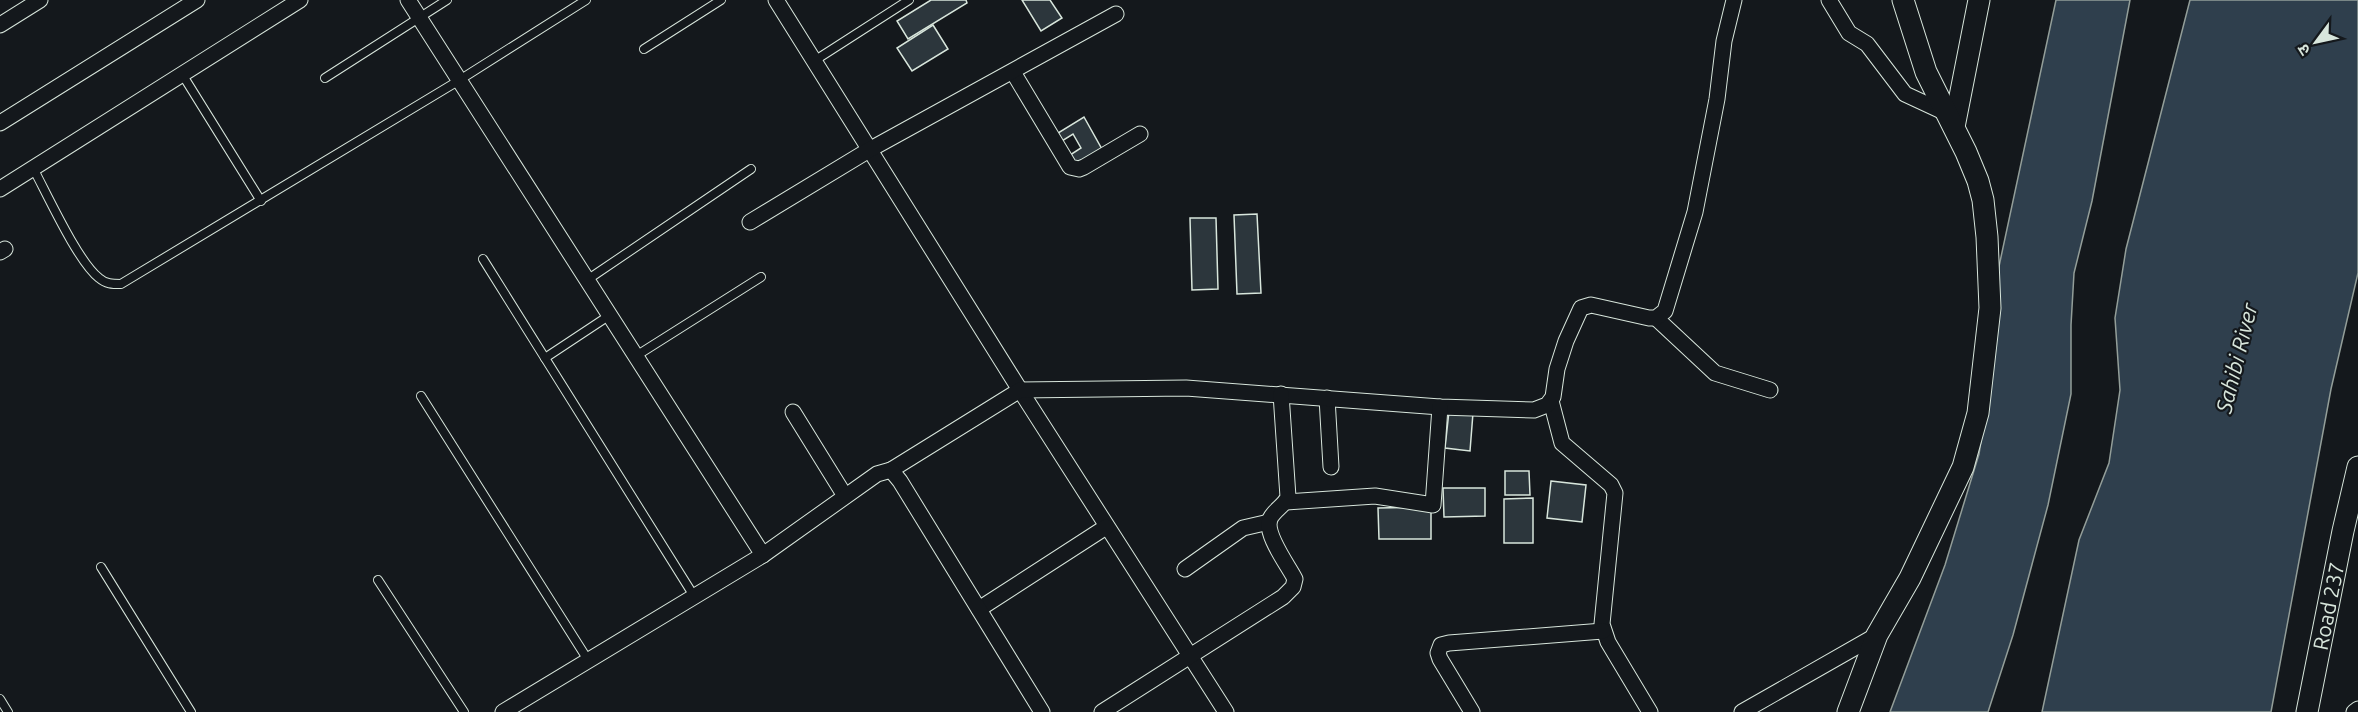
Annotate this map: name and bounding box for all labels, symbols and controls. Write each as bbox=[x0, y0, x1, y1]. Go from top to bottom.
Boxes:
north arrow bbox=[2286, 12, 2346, 72]
text: उ bbox=[2293, 41, 2314, 59]
water label: Sahibi River bbox=[2210, 300, 2262, 416]
street label: Road 237 bbox=[2308, 560, 2349, 652]

